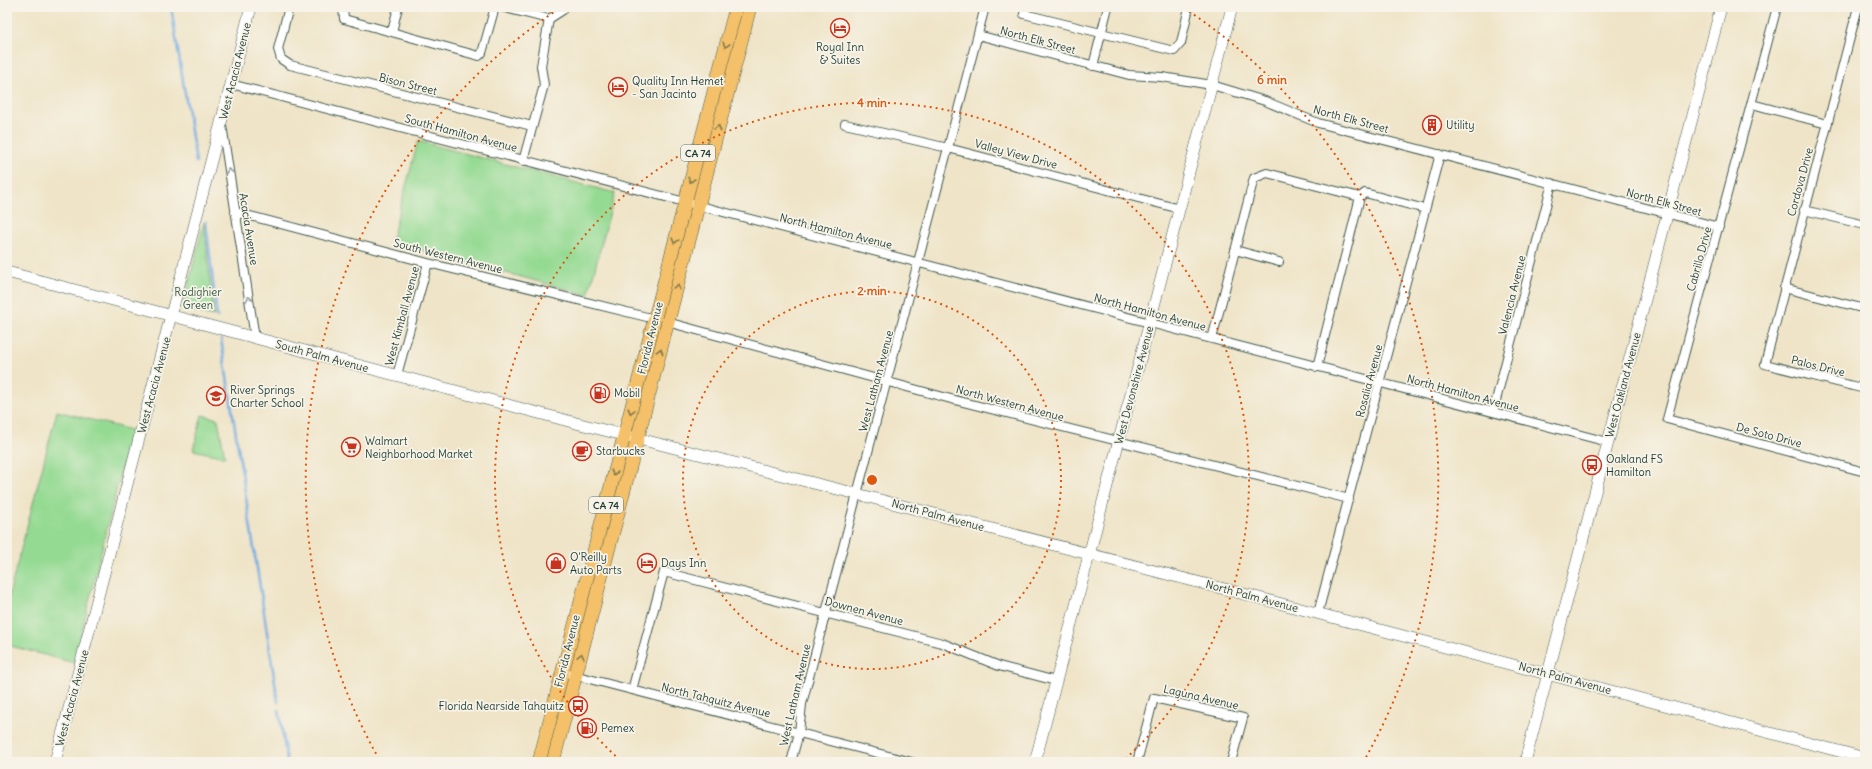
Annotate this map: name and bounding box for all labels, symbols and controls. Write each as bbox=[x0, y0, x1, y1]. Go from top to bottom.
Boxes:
hotel icon: Royal Inn & Suites bbox=[829, 17, 851, 39]
street label: West Acacia Avenue bbox=[216, 21, 254, 121]
street label: North Elk Street bbox=[999, 23, 1077, 57]
place label: Royal Inn & Suites bbox=[816, 40, 864, 67]
one-way arrow bbox=[722, 41, 731, 48]
street label: Bison Street bbox=[378, 70, 439, 98]
text: 6 min bbox=[1257, 72, 1287, 87]
place label: Quality Inn Hemet - San Jacinto bbox=[632, 74, 724, 101]
hotel icon: Quality Inn Hemet - San Jacinto bbox=[607, 76, 629, 98]
text: 4 min bbox=[857, 95, 887, 110]
street label: North Elk Street bbox=[1312, 102, 1390, 136]
street label: South Hamilton Avenue bbox=[403, 111, 519, 155]
building icon: Utility bbox=[1421, 114, 1443, 136]
place label: Utility bbox=[1446, 118, 1475, 132]
one-way arrow bbox=[713, 125, 722, 132]
street label: Valley View Drive bbox=[973, 136, 1059, 172]
road number: CA 74 bbox=[681, 145, 715, 161]
street label: Cordova Drive bbox=[1784, 146, 1816, 218]
one-way arrow bbox=[225, 168, 234, 174]
one-way arrow bbox=[687, 177, 696, 184]
street label: North Elk Street bbox=[1625, 185, 1703, 219]
street label: Acacia Avenue bbox=[236, 192, 262, 266]
street label: North Hamilton Avenue bbox=[778, 210, 894, 252]
street label: Cabrillo Drive bbox=[1684, 225, 1714, 293]
street label: South Western Avenue bbox=[392, 236, 504, 276]
one-way arrow bbox=[672, 238, 680, 244]
street label: Valencia Avenue bbox=[1495, 254, 1529, 336]
street label: West Kimball Avenue bbox=[382, 265, 422, 367]
text: 2 min bbox=[857, 283, 887, 298]
one-way arrow bbox=[672, 284, 680, 290]
park label: Rodighier Green bbox=[174, 285, 222, 312]
street label: North Hamilton Avenue bbox=[1092, 290, 1208, 334]
one-way arrow bbox=[245, 296, 254, 302]
street label: Florida Avenue bbox=[634, 300, 666, 376]
street label: West Devonshire Avenue bbox=[1111, 324, 1157, 446]
street label: West Latham Avenue bbox=[856, 329, 896, 433]
street label: West Oakland Avenue bbox=[1602, 331, 1644, 439]
street label: West Acacia Avenue bbox=[134, 335, 174, 435]
street label: South Palm Avenue bbox=[274, 337, 370, 375]
street label: Rosalia Avenue bbox=[1353, 343, 1385, 419]
one-way arrow bbox=[655, 347, 664, 354]
street label: Palos Drive bbox=[1790, 353, 1846, 379]
street label: North Hamilton Avenue bbox=[1405, 371, 1521, 415]
fuel station icon: Mobil bbox=[589, 382, 611, 404]
street label: North Western Avenue bbox=[954, 382, 1066, 424]
place label: River Springs Charter School bbox=[230, 383, 304, 410]
school or university icon: River Springs Charter School bbox=[205, 385, 227, 407]
place label: Mobil bbox=[614, 386, 640, 400]
one-way arrow bbox=[627, 407, 636, 414]
street label: De Soto Drive bbox=[1735, 420, 1803, 450]
place label: Walmart Neighborhood Market bbox=[365, 434, 473, 461]
supermarket icon: Walmart Neighborhood Market bbox=[340, 436, 362, 458]
cafe icon: Starbucks bbox=[571, 440, 593, 462]
place label: Starbucks bbox=[596, 444, 645, 458]
place label: Oakland FS Hamilton bbox=[1606, 452, 1663, 479]
bus stop icon: Oakland FS Hamilton bbox=[1581, 454, 1603, 476]
one-way arrow bbox=[610, 469, 619, 476]
centre of rings bbox=[865, 473, 879, 487]
street label: North Palm Avenue bbox=[890, 496, 986, 534]
road number: CA 74 bbox=[589, 497, 623, 513]
place label: O'Reilly Auto Parts bbox=[570, 550, 622, 577]
shop icon: O'Reilly Auto Parts bbox=[545, 552, 567, 574]
hotel icon: Days Inn bbox=[636, 552, 658, 574]
place label: Days Inn bbox=[661, 556, 706, 570]
street label: North Palm Avenue bbox=[1204, 577, 1300, 615]
street label: Downen Avenue bbox=[823, 594, 905, 628]
street label: Florida Avenue bbox=[551, 613, 583, 689]
street label: West Latham Avenue bbox=[776, 642, 814, 747]
street label: West Acacia Avenue bbox=[52, 648, 92, 748]
one-way arrow bbox=[576, 653, 584, 659]
street label: North Palm Avenue bbox=[1517, 659, 1613, 697]
street label: North Tahquitz Avenue bbox=[660, 680, 772, 720]
street label: Laguna Avenue bbox=[1162, 682, 1240, 712]
bus stop icon: Florida Nearside Tahquitz bbox=[567, 695, 589, 717]
place label: Florida Nearside Tahquitz bbox=[439, 699, 564, 713]
fuel station icon: Pemex bbox=[576, 717, 598, 739]
place label: Pemex bbox=[601, 721, 635, 735]

